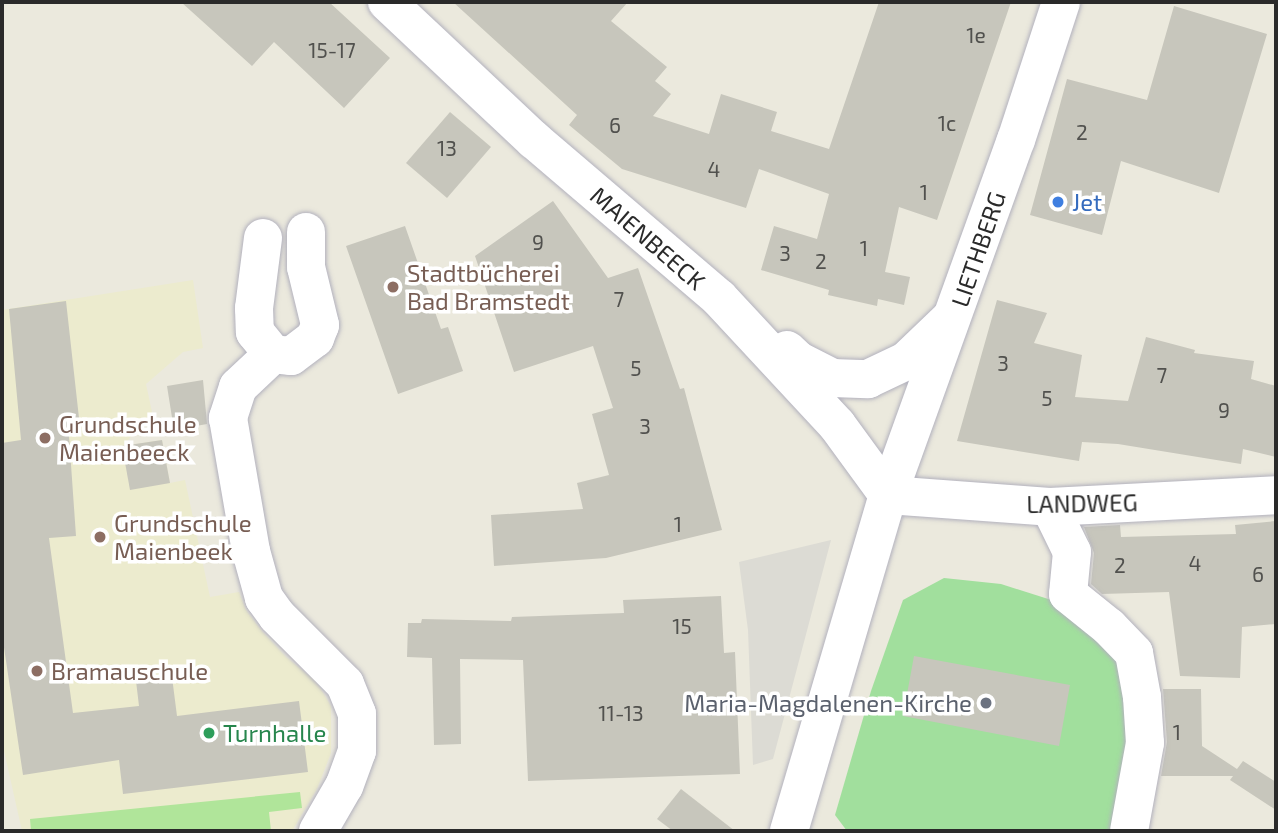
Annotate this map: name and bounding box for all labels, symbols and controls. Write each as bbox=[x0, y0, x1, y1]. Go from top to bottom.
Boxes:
house number: 1e bbox=[966, 22, 986, 48]
house number: 15-17 bbox=[308, 37, 356, 63]
house number: 1c bbox=[938, 110, 956, 136]
house number: 6 bbox=[609, 112, 621, 138]
house number: 2 bbox=[1076, 119, 1088, 145]
house number: 13 bbox=[437, 135, 457, 161]
house number: 4 bbox=[708, 156, 720, 182]
house number: 1 bbox=[920, 179, 928, 205]
street label: MAIENBEECK bbox=[585, 181, 711, 295]
street label: LIETHBERG bbox=[945, 187, 1011, 311]
place label: Jet bbox=[1072, 188, 1102, 216]
marker: Jet bbox=[1050, 194, 1066, 210]
house number: 9 bbox=[532, 229, 544, 255]
house number: 1 bbox=[860, 235, 868, 261]
house number: 3 bbox=[779, 240, 791, 266]
house number: 2 bbox=[815, 248, 827, 274]
place label: Stadtbücherei Bad Bramstedt bbox=[407, 259, 570, 315]
marker: Stadtbücherei Bad Bramstedt bbox=[385, 279, 401, 295]
house number: 7 bbox=[614, 286, 624, 312]
house number: 3 bbox=[997, 350, 1009, 376]
house number: 5 bbox=[630, 355, 642, 381]
house number: 7 bbox=[1157, 362, 1167, 388]
house number: 5 bbox=[1041, 385, 1053, 411]
house number: 9 bbox=[1218, 397, 1230, 423]
place label: Grundschule Maienbeeck bbox=[59, 410, 197, 466]
house number: 3 bbox=[639, 413, 651, 439]
marker: Grundschule Maienbeeck bbox=[37, 430, 53, 446]
street label: LANDWEG bbox=[1026, 488, 1138, 518]
place label: Grundschule Maienbeek bbox=[114, 509, 252, 565]
house number: 1 bbox=[674, 511, 682, 537]
marker: Grundschule Maienbeek bbox=[92, 529, 108, 545]
house number: 4 bbox=[1189, 550, 1201, 576]
house number: 2 bbox=[1114, 552, 1126, 578]
house number: 6 bbox=[1252, 561, 1264, 587]
house number: 15 bbox=[672, 613, 692, 639]
place label: Bramauschule bbox=[51, 657, 208, 685]
marker: Bramauschule bbox=[29, 663, 45, 679]
place label: Maria-Magdalenen-Kirche bbox=[684, 689, 972, 717]
marker: Maria-Magdalenen-Kirche bbox=[978, 695, 994, 711]
house number: 11-13 bbox=[598, 700, 644, 726]
place label: Turnhalle bbox=[223, 719, 326, 747]
house number: 1 bbox=[1173, 719, 1181, 745]
marker: Turnhalle bbox=[201, 725, 217, 741]

